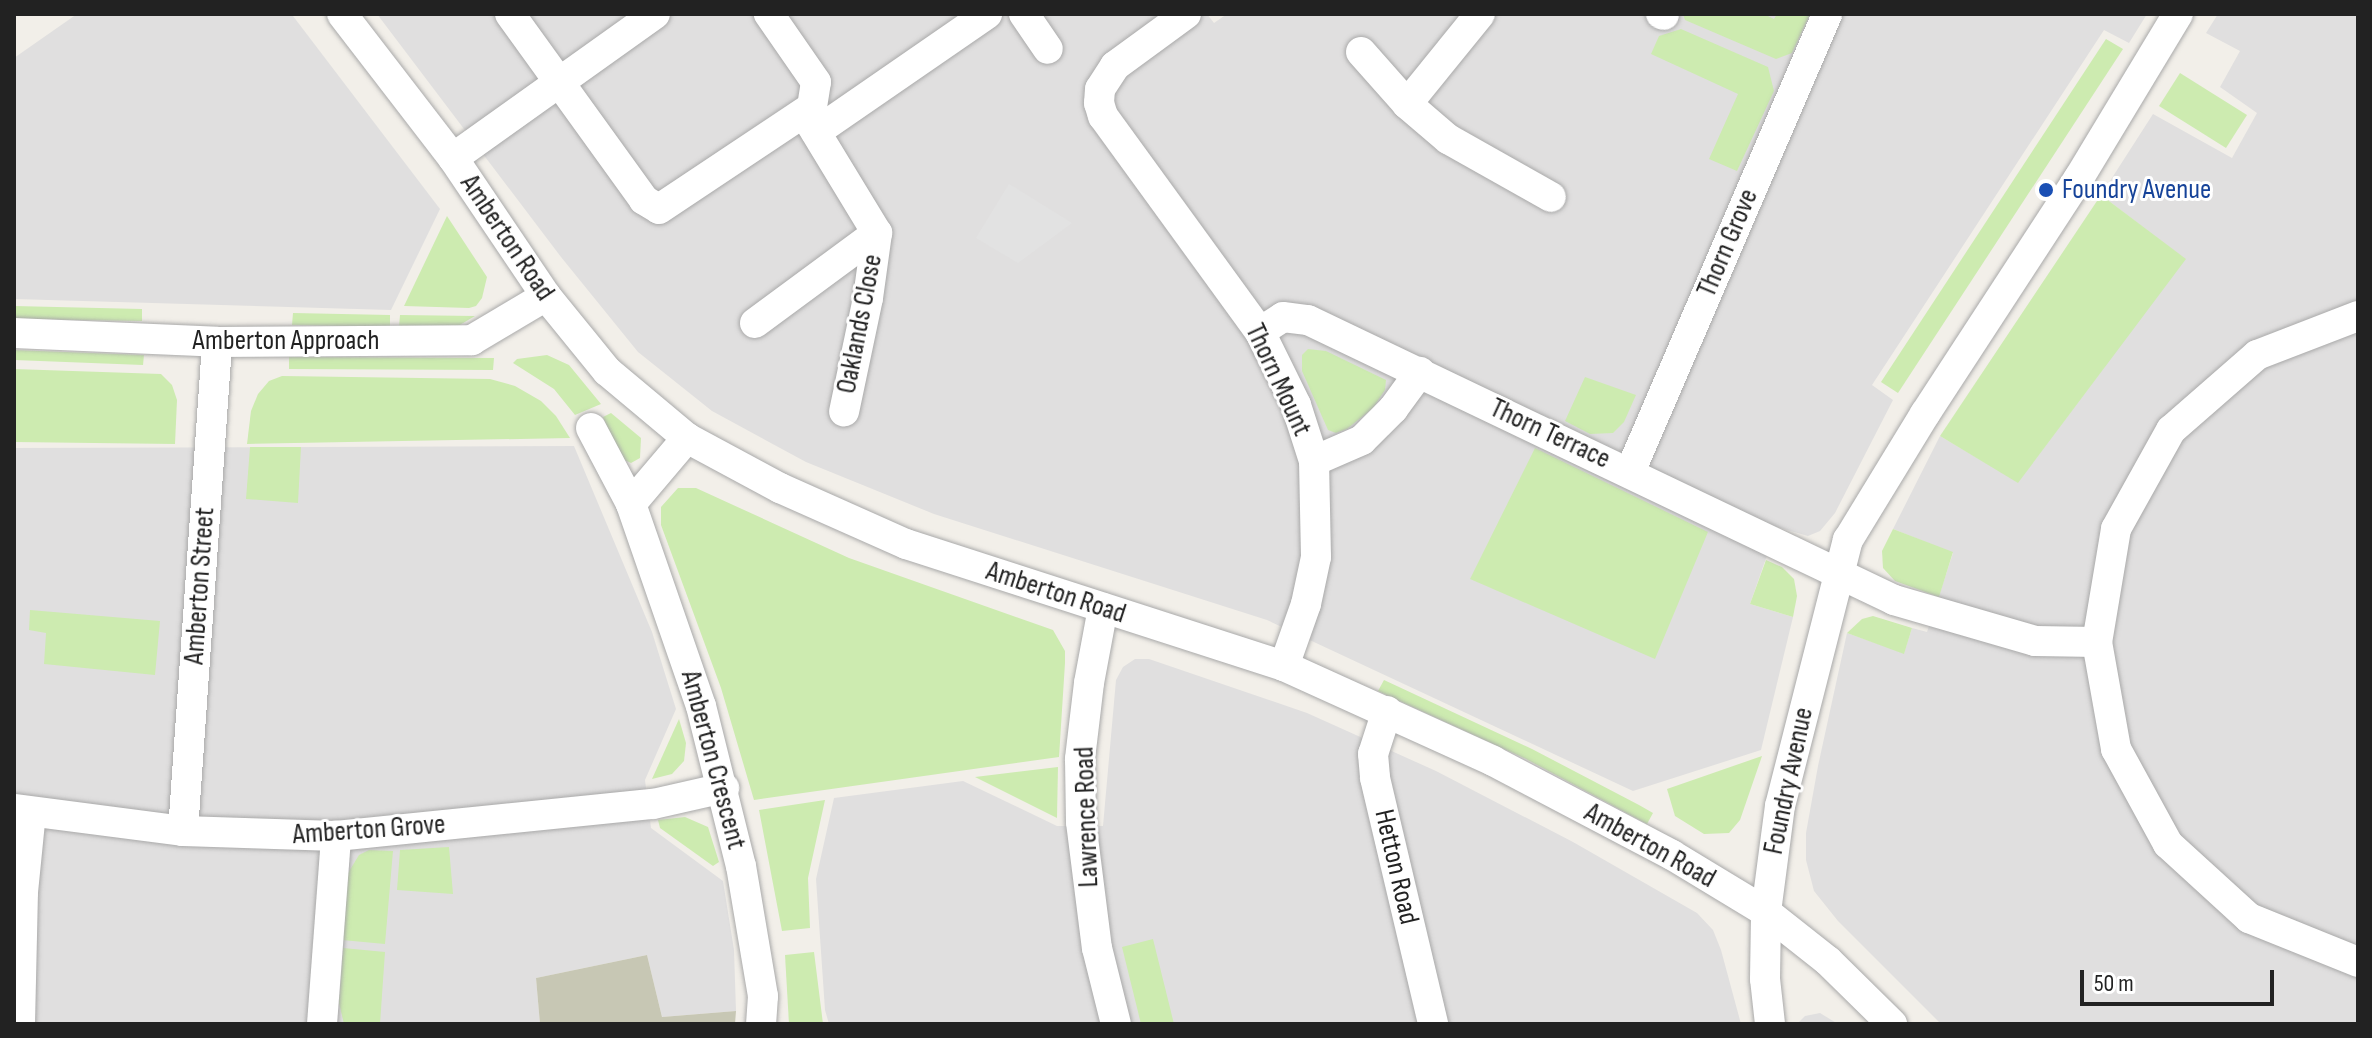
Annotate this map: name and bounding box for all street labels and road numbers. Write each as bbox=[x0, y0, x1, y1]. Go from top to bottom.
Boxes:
street label: Amberton Road bbox=[453, 169, 561, 307]
street label: Thorn Grove bbox=[1690, 184, 1766, 302]
street label: Oaklands Close bbox=[830, 252, 890, 396]
street label: Thorn Mount bbox=[1237, 319, 1319, 441]
street label: Amberton Approach bbox=[193, 324, 379, 358]
street label: Thorn Terrace bbox=[1485, 392, 1615, 476]
street label: Amberton Street bbox=[178, 506, 222, 666]
street label: Amberton Road bbox=[982, 555, 1130, 631]
street label: Amberton Crescent bbox=[673, 667, 753, 853]
street label: Foundry Avenue bbox=[1757, 705, 1821, 857]
street label: Lawrence Road bbox=[1068, 746, 1106, 888]
street label: Amberton Road bbox=[1579, 796, 1721, 896]
street label: Hetton Road bbox=[1366, 806, 1426, 928]
street label: Amberton Grove bbox=[292, 808, 446, 852]

